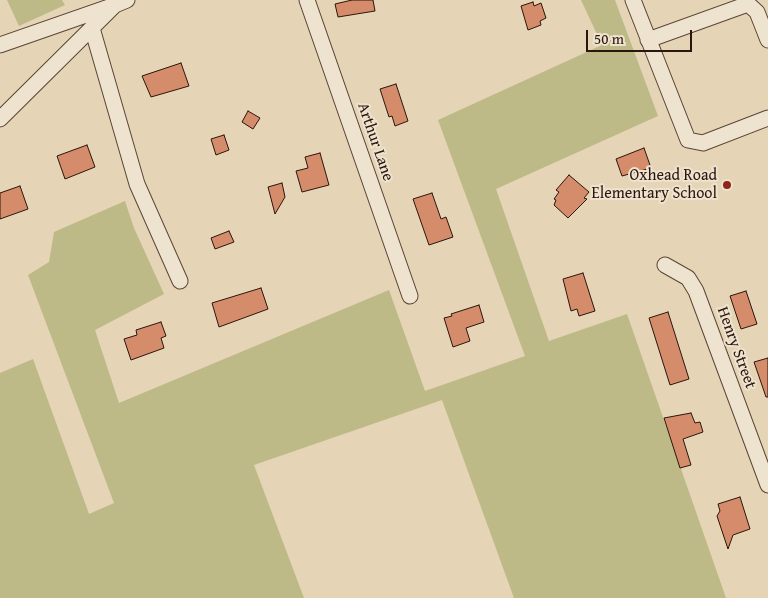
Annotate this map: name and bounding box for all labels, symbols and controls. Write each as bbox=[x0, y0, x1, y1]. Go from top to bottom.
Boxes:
scale bar bbox=[588, 20, 694, 52]
text: 50 m bbox=[594, 28, 624, 49]
street label: Arthur Lane bbox=[353, 100, 397, 184]
place label: Oxhead Road Elementary School bbox=[592, 166, 717, 204]
marker: Oxhead Road Elementary School bbox=[721, 179, 733, 191]
street label: Henry Street bbox=[712, 304, 760, 392]

